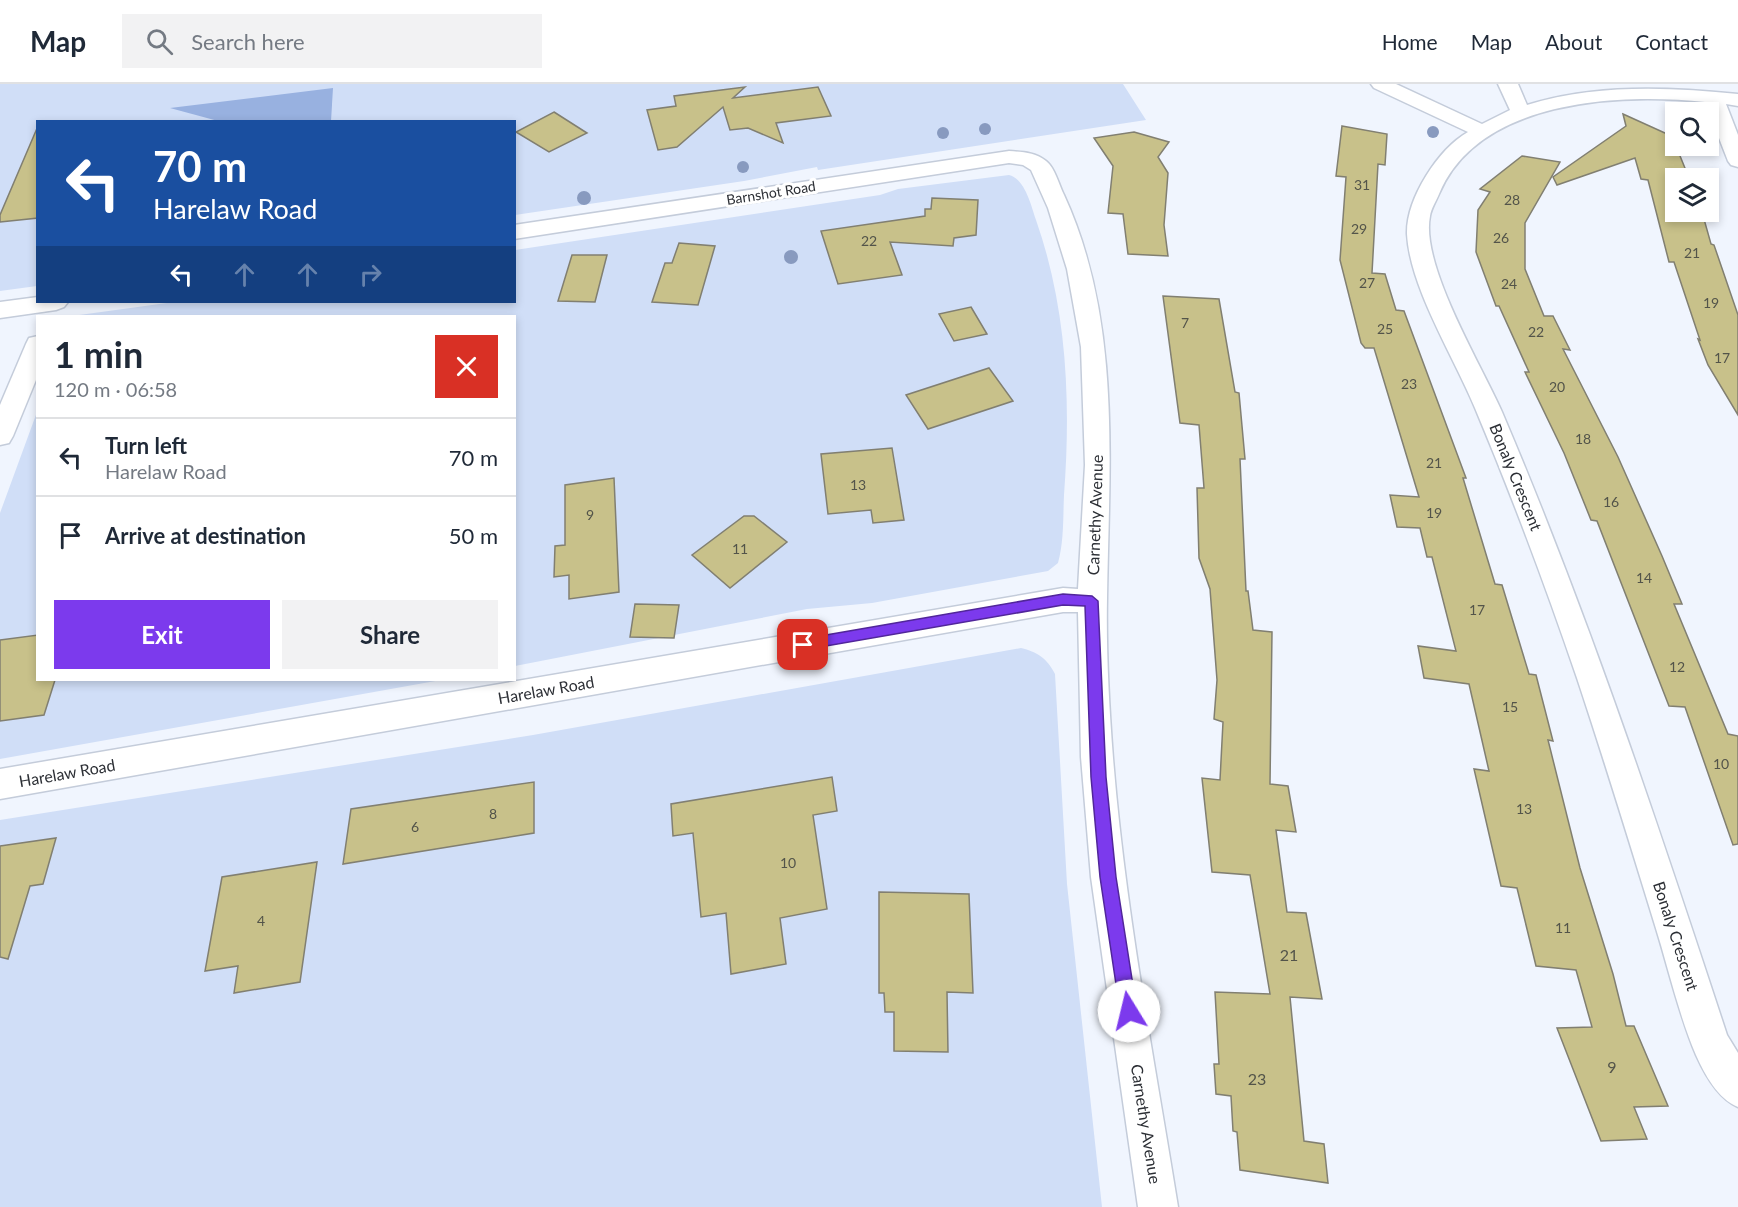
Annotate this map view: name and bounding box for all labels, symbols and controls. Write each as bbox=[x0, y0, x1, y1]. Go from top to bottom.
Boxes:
search box bbox=[122, 14, 542, 68]
text: Map bbox=[30, 24, 86, 58]
icon: search bbox=[143, 25, 176, 58]
text: Search here bbox=[191, 28, 305, 55]
text: Home bbox=[1382, 29, 1438, 54]
text: Map bbox=[1471, 29, 1512, 54]
text: About bbox=[1545, 29, 1602, 54]
text: Contact bbox=[1635, 29, 1708, 54]
map controls bbox=[1665, 102, 1719, 222]
button: search bbox=[1665, 102, 1719, 156]
text: 70 m bbox=[153, 141, 247, 191]
icon: left bbox=[54, 144, 132, 222]
button: layers bbox=[1665, 168, 1719, 222]
house number: 31 bbox=[1354, 176, 1370, 193]
street label: Barnshot Road bbox=[725, 177, 817, 208]
house number: 28 bbox=[1504, 191, 1520, 208]
text: Harelaw Road bbox=[153, 192, 317, 225]
house number: 29 bbox=[1351, 220, 1367, 237]
house number: 26 bbox=[1493, 229, 1509, 246]
house number: 22 bbox=[861, 232, 877, 249]
house number: 21 bbox=[1684, 244, 1700, 261]
icon: left bbox=[165, 258, 198, 291]
icon: ahead bbox=[228, 258, 261, 291]
icon: ahead bbox=[291, 258, 324, 291]
icon: right bbox=[354, 258, 387, 291]
house number: 27 bbox=[1359, 274, 1375, 291]
house number: 24 bbox=[1501, 275, 1517, 292]
house number: 19 bbox=[1703, 294, 1719, 311]
house number: 7 bbox=[1181, 314, 1189, 331]
house number: 25 bbox=[1377, 320, 1393, 337]
house number: 22 bbox=[1528, 323, 1544, 340]
text: 1 min bbox=[54, 332, 143, 376]
button: close bbox=[435, 335, 498, 398]
house number: 17 bbox=[1714, 349, 1730, 366]
house number: 23 bbox=[1401, 375, 1417, 392]
text: 120 m · 06:58 bbox=[54, 377, 177, 401]
house number: 20 bbox=[1549, 378, 1565, 395]
street label: Bonaly Crescent bbox=[1486, 420, 1547, 533]
house number: 18 bbox=[1575, 430, 1591, 447]
text: Turn left bbox=[105, 432, 187, 459]
icon: left bbox=[54, 441, 87, 474]
text: 70 m bbox=[449, 444, 498, 471]
street label: Carnethy Avenue bbox=[1083, 454, 1106, 576]
house number: 21 bbox=[1426, 454, 1442, 471]
text: Harelaw Road bbox=[105, 459, 227, 483]
house number: 13 bbox=[850, 476, 866, 493]
house number: 16 bbox=[1603, 493, 1619, 510]
house number: 19 bbox=[1426, 504, 1442, 521]
house number: 9 bbox=[586, 506, 594, 523]
icon: arrive bbox=[54, 519, 87, 552]
text: Arrive at destination bbox=[105, 522, 306, 549]
text: 50 m bbox=[449, 522, 498, 549]
house number: 11 bbox=[732, 540, 748, 557]
house number: 14 bbox=[1636, 569, 1652, 586]
button: Exit bbox=[54, 600, 270, 669]
button: Share bbox=[282, 600, 498, 669]
house number: 17 bbox=[1469, 601, 1485, 618]
pin bbox=[777, 619, 828, 670]
icon: arrive bbox=[786, 628, 819, 661]
house number: 12 bbox=[1669, 658, 1685, 675]
street label: Harelaw Road bbox=[496, 672, 596, 707]
house number: 15 bbox=[1502, 698, 1518, 715]
street label: Harelaw Road bbox=[17, 755, 117, 790]
house number: 10 bbox=[1713, 755, 1729, 772]
house number: 13 bbox=[1516, 800, 1532, 817]
house number: 8 bbox=[489, 805, 497, 822]
house number: 6 bbox=[411, 818, 419, 835]
house number: 10 bbox=[780, 854, 796, 871]
street label: Bonaly Crescent bbox=[1650, 879, 1703, 993]
house number: 4 bbox=[257, 912, 265, 929]
house number: 11 bbox=[1555, 919, 1571, 936]
house number: 21 bbox=[1280, 945, 1298, 964]
position arrow bbox=[1097, 979, 1161, 1043]
house number: 9 bbox=[1607, 1057, 1617, 1076]
street label: Carnethy Avenue bbox=[1128, 1063, 1165, 1185]
house number: 23 bbox=[1248, 1069, 1266, 1088]

